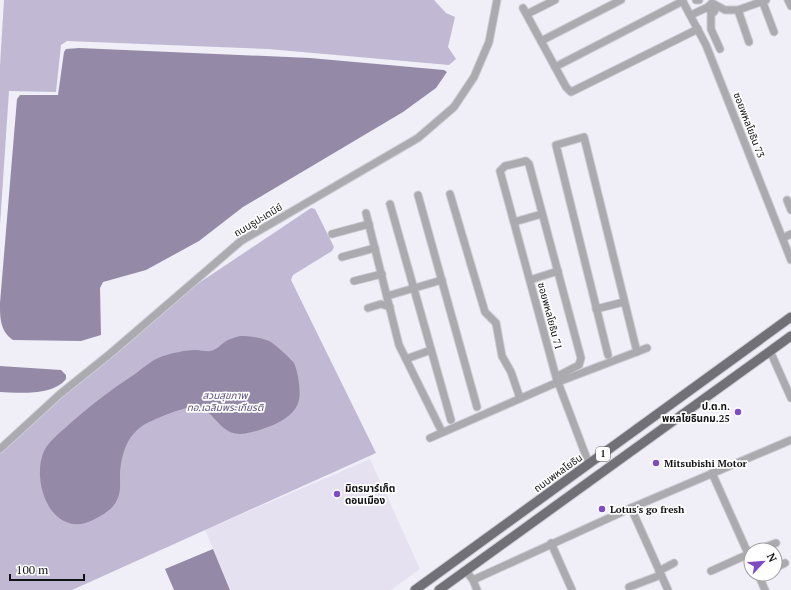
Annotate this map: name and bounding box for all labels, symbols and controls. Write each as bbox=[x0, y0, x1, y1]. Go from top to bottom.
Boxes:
street label: ซอยพหลโยธิน 73 bbox=[731, 90, 767, 160]
street label: ถนนธูปะเตมีย์ bbox=[231, 200, 285, 240]
street label: ซอยพหลโยธิน 71 bbox=[535, 281, 565, 351]
park label: สวนสุขภาพ ทอ.เฉลิมพระเกียรติ bbox=[187, 389, 264, 414]
place label: ป.ต.ท. พหลโยธินกม.25 bbox=[662, 400, 730, 425]
marker: ป.ต.ท. พหลโยธินกม.25 bbox=[733, 407, 743, 417]
road number: 1 bbox=[596, 447, 610, 461]
street label: ถนนพหลโยธิน bbox=[531, 451, 585, 495]
place label: Mitsubishi Motor bbox=[664, 457, 748, 470]
marker: Mitsubishi Motor bbox=[651, 458, 661, 468]
place label: มิตรมาร์เก็ต ดอนเมือง bbox=[345, 482, 395, 507]
marker: มิตรมาร์เก็ต ดอนเมือง bbox=[332, 489, 342, 499]
place label: Lotus's go fresh bbox=[610, 503, 685, 516]
marker: Lotus's go fresh bbox=[597, 504, 607, 514]
north arrow bbox=[743, 542, 783, 582]
text: N bbox=[764, 551, 780, 565]
scale bar bbox=[10, 556, 84, 582]
text: 100 m bbox=[16, 562, 49, 577]

